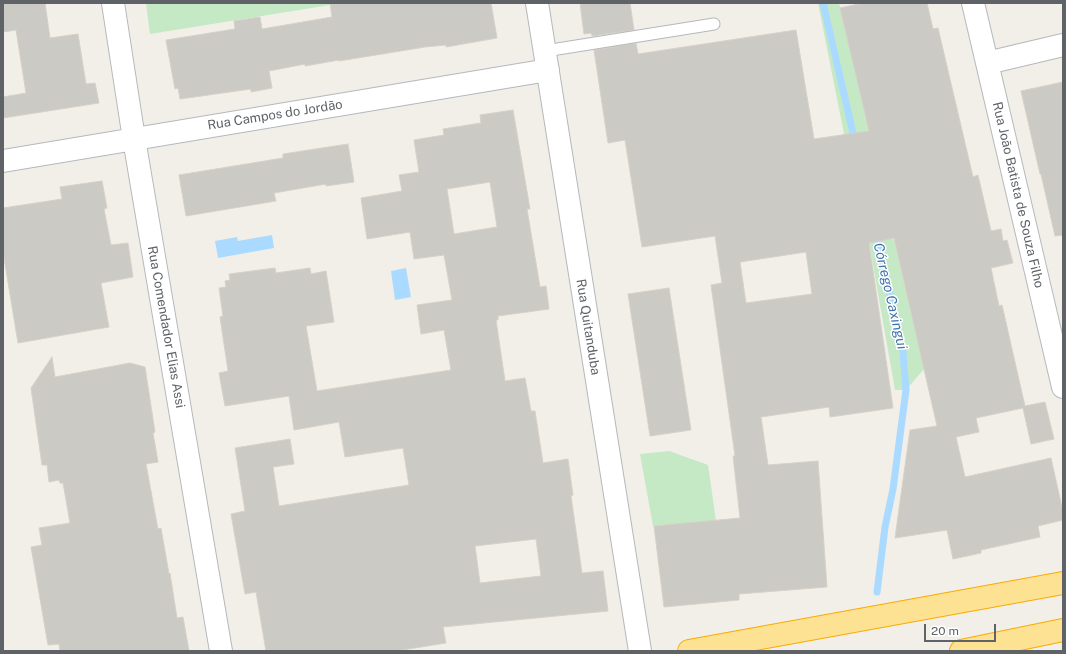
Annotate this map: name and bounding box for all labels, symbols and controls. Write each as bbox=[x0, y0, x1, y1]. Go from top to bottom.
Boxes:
street label: Rua Campos do Jordão bbox=[206, 97, 344, 133]
street label: Rua João Batista de Souza Filho bbox=[989, 100, 1047, 290]
water label: Córrego Caxingui bbox=[870, 241, 910, 351]
street label: Rua Comendador Elias Assi bbox=[144, 245, 188, 409]
street label: Rua Quitanduba bbox=[573, 278, 603, 376]
scale bar bbox=[926, 616, 998, 642]
text: 20 m bbox=[931, 624, 959, 638]

